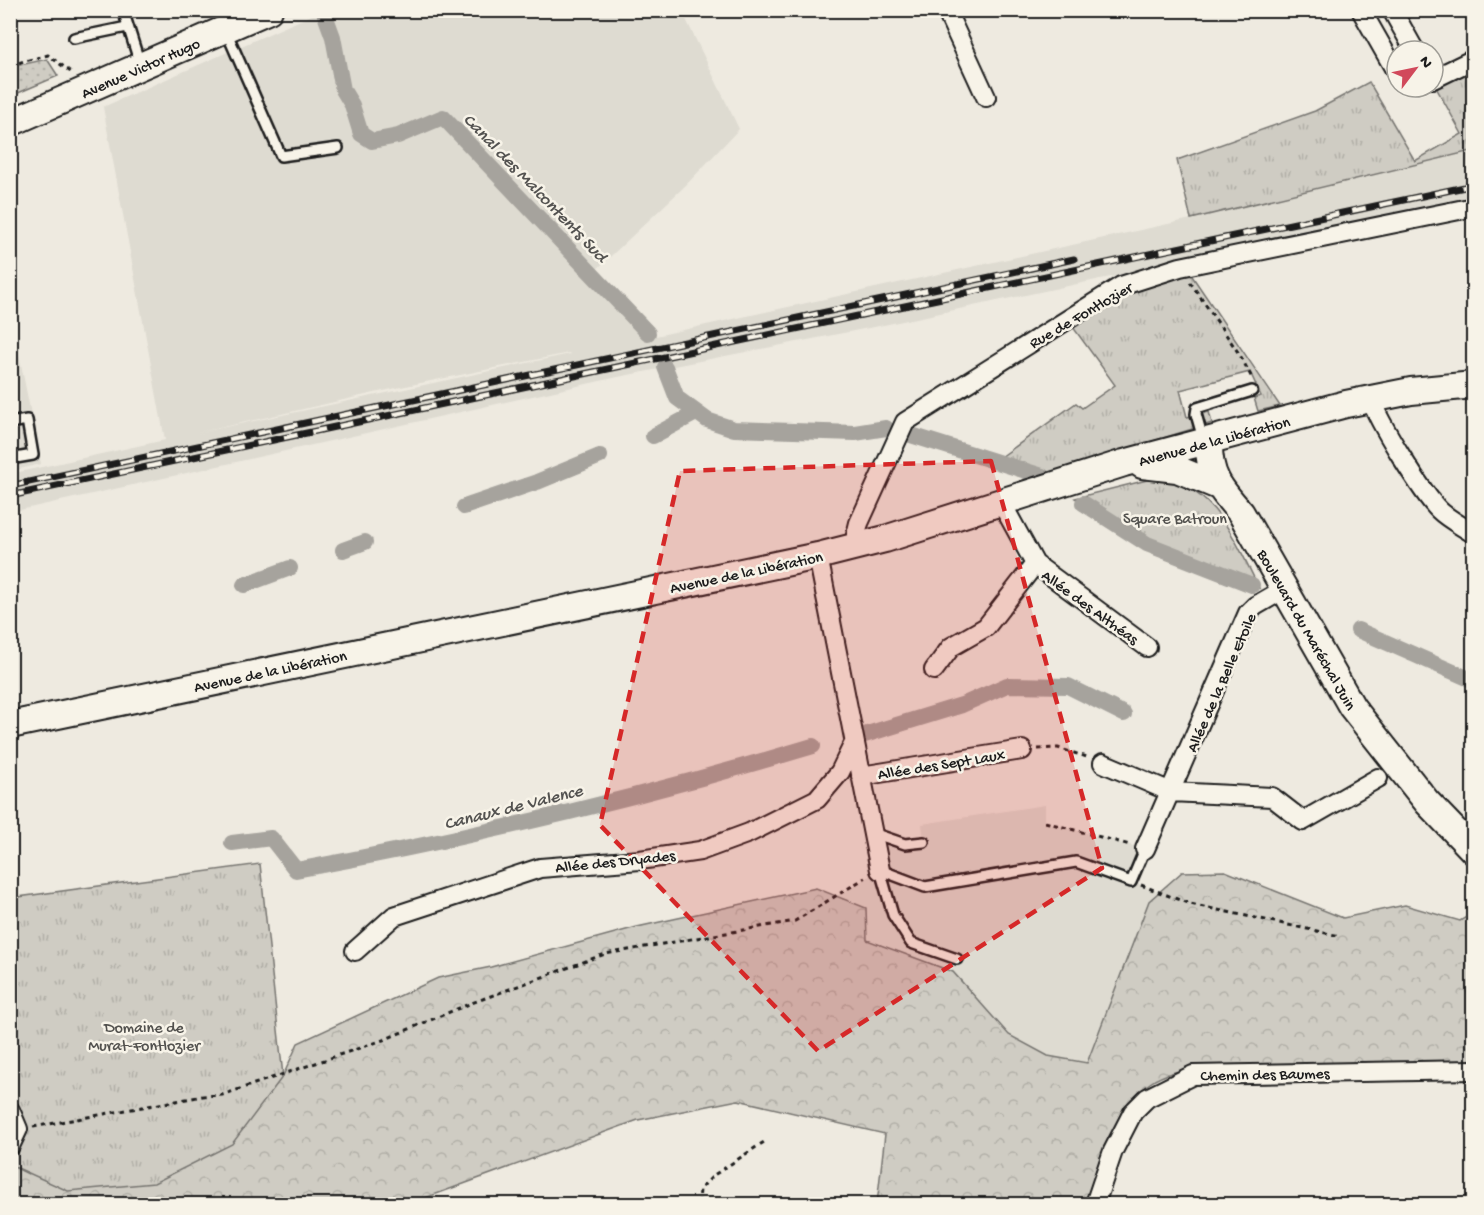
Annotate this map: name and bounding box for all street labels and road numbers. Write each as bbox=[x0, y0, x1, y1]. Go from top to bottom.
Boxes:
street label: Avenue Victor Hugo bbox=[79, 35, 204, 105]
street label: Rue de Fontlozier bbox=[1027, 279, 1138, 354]
street label: Avenue de la Libération bbox=[1137, 414, 1293, 473]
street label: Boulevard du Maréchal Juin bbox=[1251, 546, 1359, 715]
street label: Avenue de la Libération bbox=[668, 549, 825, 600]
street label: Allée des Althéas bbox=[1037, 567, 1142, 651]
street label: Allée de la Belle Etoile bbox=[1184, 610, 1263, 756]
street label: Avenue de la Libération bbox=[192, 648, 349, 699]
street label: Allée des Sept Laux bbox=[877, 747, 1007, 786]
street label: Allée des Dryades bbox=[554, 848, 677, 879]
street label: Chemin des Baumes bbox=[1200, 1066, 1331, 1087]

